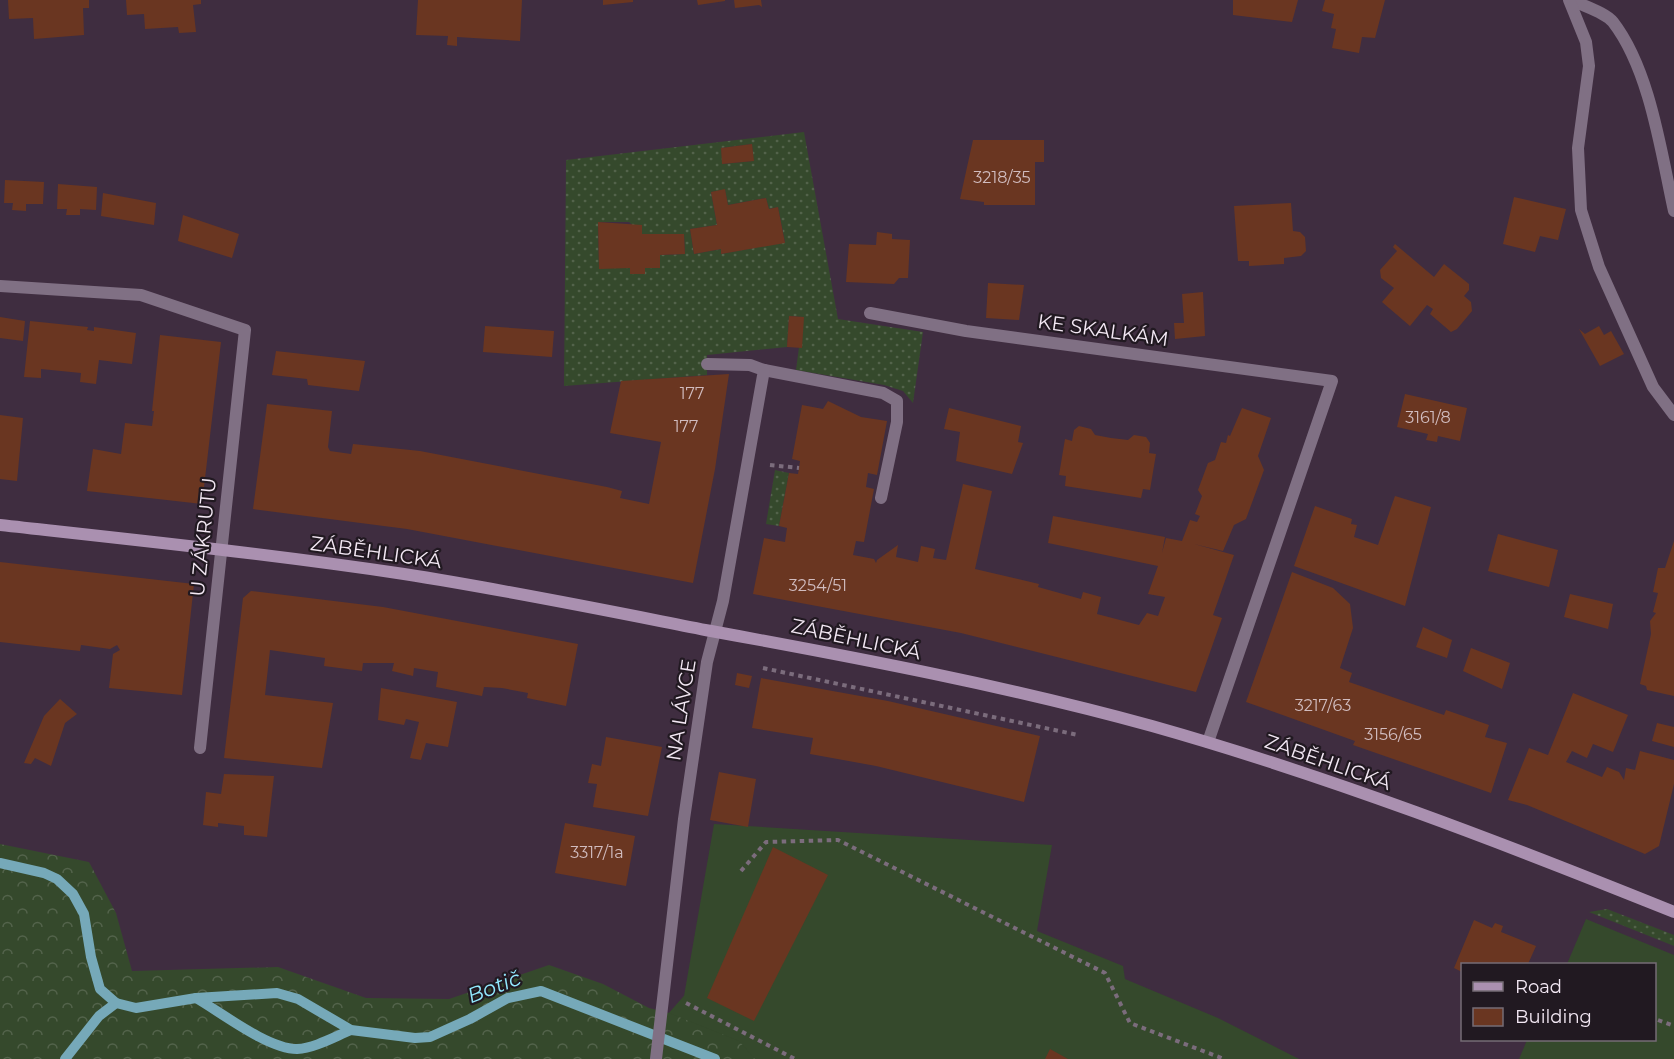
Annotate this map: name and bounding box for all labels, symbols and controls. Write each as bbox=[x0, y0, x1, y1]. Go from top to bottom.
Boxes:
house number: 3218/35 bbox=[973, 168, 1031, 187]
street label: KE SKALKÁM bbox=[1036, 309, 1170, 351]
house number: 177 bbox=[680, 384, 704, 403]
house number: 3161/8 bbox=[1405, 408, 1451, 427]
house number: 177 bbox=[674, 417, 698, 436]
street label: U ZÁKRUTU bbox=[185, 476, 221, 598]
street label: ZÁBĚHLICKÁ bbox=[309, 531, 444, 573]
house number: 3254/51 bbox=[789, 576, 847, 595]
street label: ZÁBĚHLICKÁ bbox=[789, 614, 924, 665]
street label: NA LÁVCE bbox=[661, 658, 701, 762]
house number: 3217/63 bbox=[1295, 696, 1351, 715]
house number: 3156/65 bbox=[1364, 725, 1422, 744]
street label: ZÁBĚHLICKÁ bbox=[1262, 729, 1395, 795]
house number: 3317/1a bbox=[570, 843, 624, 862]
legend bbox=[1461, 963, 1656, 1041]
water label: Botič bbox=[464, 965, 524, 1008]
text: Road bbox=[1515, 976, 1562, 998]
text: Building bbox=[1515, 1006, 1592, 1028]

